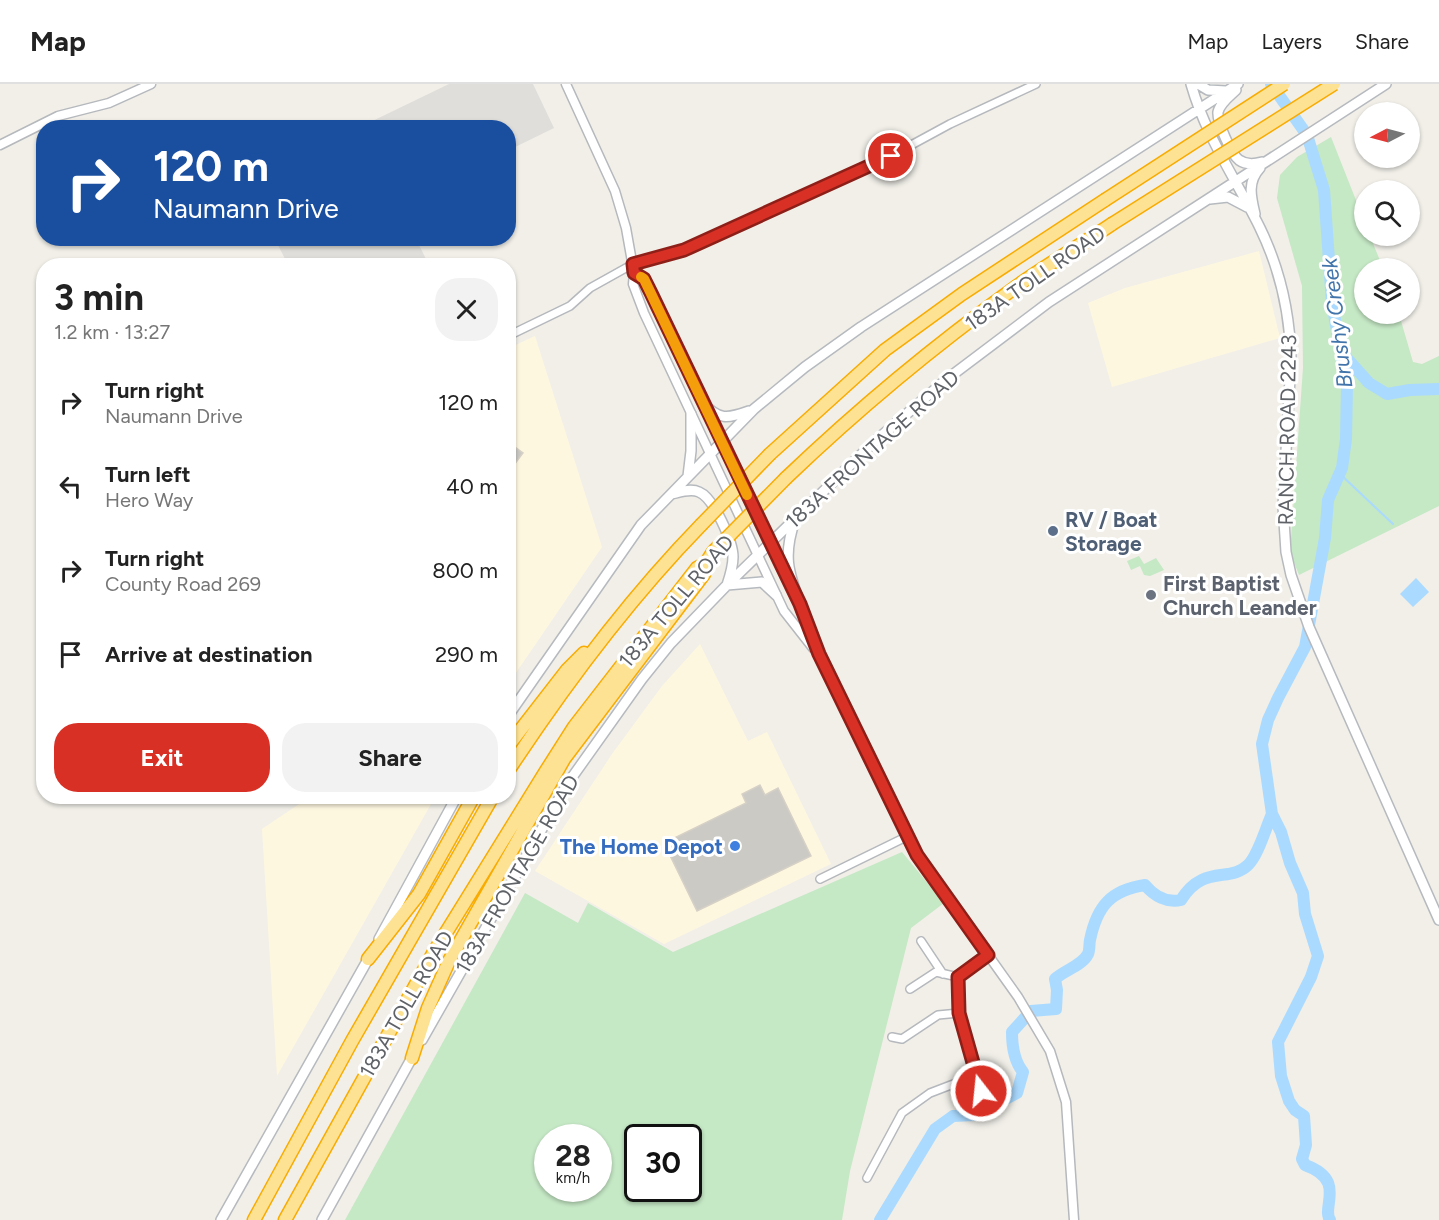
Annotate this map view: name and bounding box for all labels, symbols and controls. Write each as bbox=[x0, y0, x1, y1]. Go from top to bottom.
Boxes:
text: Map bbox=[30, 24, 86, 58]
text: Map bbox=[1188, 29, 1228, 54]
text: Layers bbox=[1261, 29, 1322, 54]
text: Share bbox=[1355, 29, 1409, 54]
north arrow bbox=[1354, 102, 1420, 168]
map controls bbox=[1354, 102, 1420, 324]
pin bbox=[865, 130, 916, 181]
icon: arrive bbox=[874, 139, 907, 172]
text: 120 m bbox=[153, 141, 269, 192]
icon: right bbox=[54, 144, 132, 222]
button: search bbox=[1354, 180, 1420, 246]
text: Naumann Drive bbox=[153, 192, 339, 225]
street label: 183A TOLL ROAD bbox=[960, 220, 1110, 336]
water label: Brushy Creek bbox=[1315, 255, 1358, 390]
button: layers bbox=[1354, 258, 1420, 324]
text: 3 min bbox=[54, 276, 144, 319]
button: close bbox=[435, 278, 498, 341]
text: 1.2 km · 13:27 bbox=[54, 320, 170, 344]
street label: RANCH ROAD 2243 bbox=[1273, 334, 1301, 526]
street label: 183A FRONTAGE ROAD bbox=[780, 364, 964, 534]
text: Turn right bbox=[105, 377, 204, 404]
icon: right bbox=[54, 386, 87, 419]
text: 120 m bbox=[438, 389, 498, 416]
text: Naumann Drive bbox=[105, 404, 243, 428]
text: Turn left bbox=[105, 461, 191, 488]
icon: left bbox=[54, 470, 87, 503]
text: 40 m bbox=[446, 473, 498, 500]
text: Hero Way bbox=[105, 488, 193, 512]
place label: RV / Boat Storage bbox=[1065, 507, 1157, 556]
marker: RV / Boat Storage bbox=[1046, 524, 1060, 538]
street label: 183A TOLL ROAD bbox=[613, 530, 739, 672]
text: Turn right bbox=[105, 545, 204, 572]
icon: right bbox=[54, 554, 87, 587]
text: 800 m bbox=[432, 557, 498, 584]
place label: First Baptist Church Leander bbox=[1163, 571, 1317, 620]
text: County Road 269 bbox=[105, 572, 261, 596]
marker: First Baptist Church Leander bbox=[1144, 588, 1158, 602]
icon: arrive bbox=[54, 638, 87, 671]
text: Arrive at destination bbox=[105, 641, 313, 668]
text: 290 m bbox=[435, 641, 498, 668]
button: Exit bbox=[54, 723, 270, 792]
button: Share bbox=[282, 723, 498, 792]
street label: 183A FRONTAGE ROAD bbox=[450, 770, 584, 978]
place label: The Home Depot bbox=[560, 834, 723, 859]
marker: The Home Depot bbox=[728, 839, 742, 853]
street label: 183A TOLL ROAD bbox=[354, 926, 458, 1082]
position arrow bbox=[949, 1059, 1013, 1123]
speed limit sign: 30 bbox=[624, 1124, 702, 1202]
text: 28 bbox=[555, 1137, 591, 1174]
text: km/h bbox=[556, 1169, 590, 1187]

